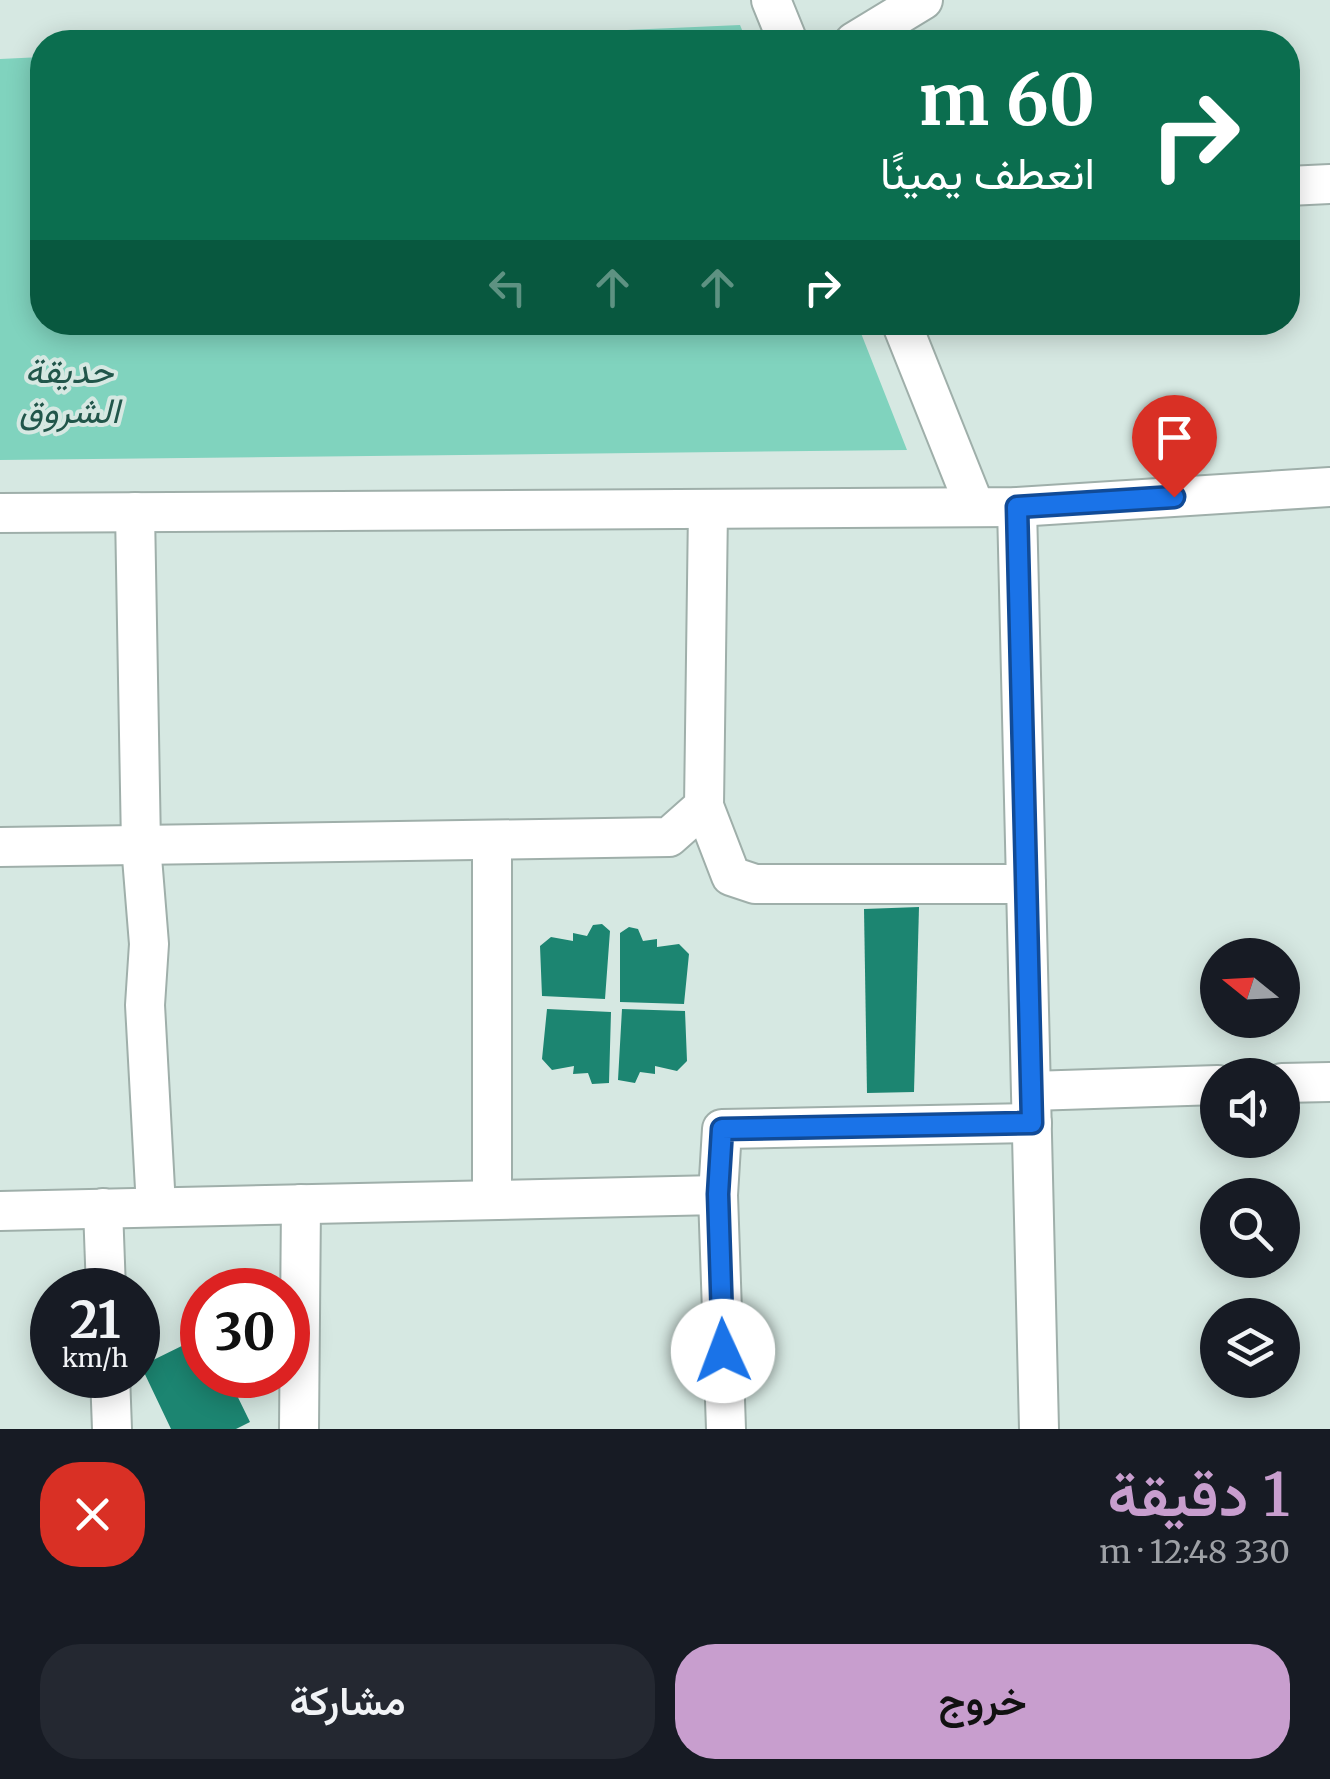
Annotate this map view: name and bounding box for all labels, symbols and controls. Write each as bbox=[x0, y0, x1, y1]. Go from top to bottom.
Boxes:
text: 60 m bbox=[919, 56, 1095, 144]
icon: right bbox=[1130, 70, 1260, 200]
text: انعطف يمينًا bbox=[880, 145, 1095, 201]
icon: left bbox=[480, 260, 535, 315]
icon: ahead bbox=[585, 260, 640, 315]
icon: ahead bbox=[690, 260, 745, 315]
icon: right bbox=[795, 260, 850, 315]
park label: حديقة الشروق bbox=[19, 349, 123, 433]
pin bbox=[1132, 395, 1217, 498]
icon: arrive bbox=[1147, 410, 1202, 465]
north arrow bbox=[1200, 938, 1300, 1038]
map controls bbox=[1200, 938, 1300, 1398]
button: sound bbox=[1200, 1058, 1300, 1158]
button: search bbox=[1200, 1178, 1300, 1278]
speed limit sign: 30 bbox=[180, 1268, 310, 1398]
text: 21 bbox=[69, 1289, 121, 1352]
button: layers bbox=[1200, 1298, 1300, 1398]
position arrow bbox=[671, 1299, 775, 1403]
text: km/h bbox=[62, 1342, 128, 1374]
text: 1 دقيقة bbox=[1107, 1457, 1290, 1532]
button: close bbox=[40, 1462, 145, 1567]
text: 330 m · 12:48 bbox=[1099, 1532, 1290, 1572]
button: مشاركة bbox=[40, 1644, 655, 1759]
button: خروج bbox=[675, 1644, 1290, 1759]

